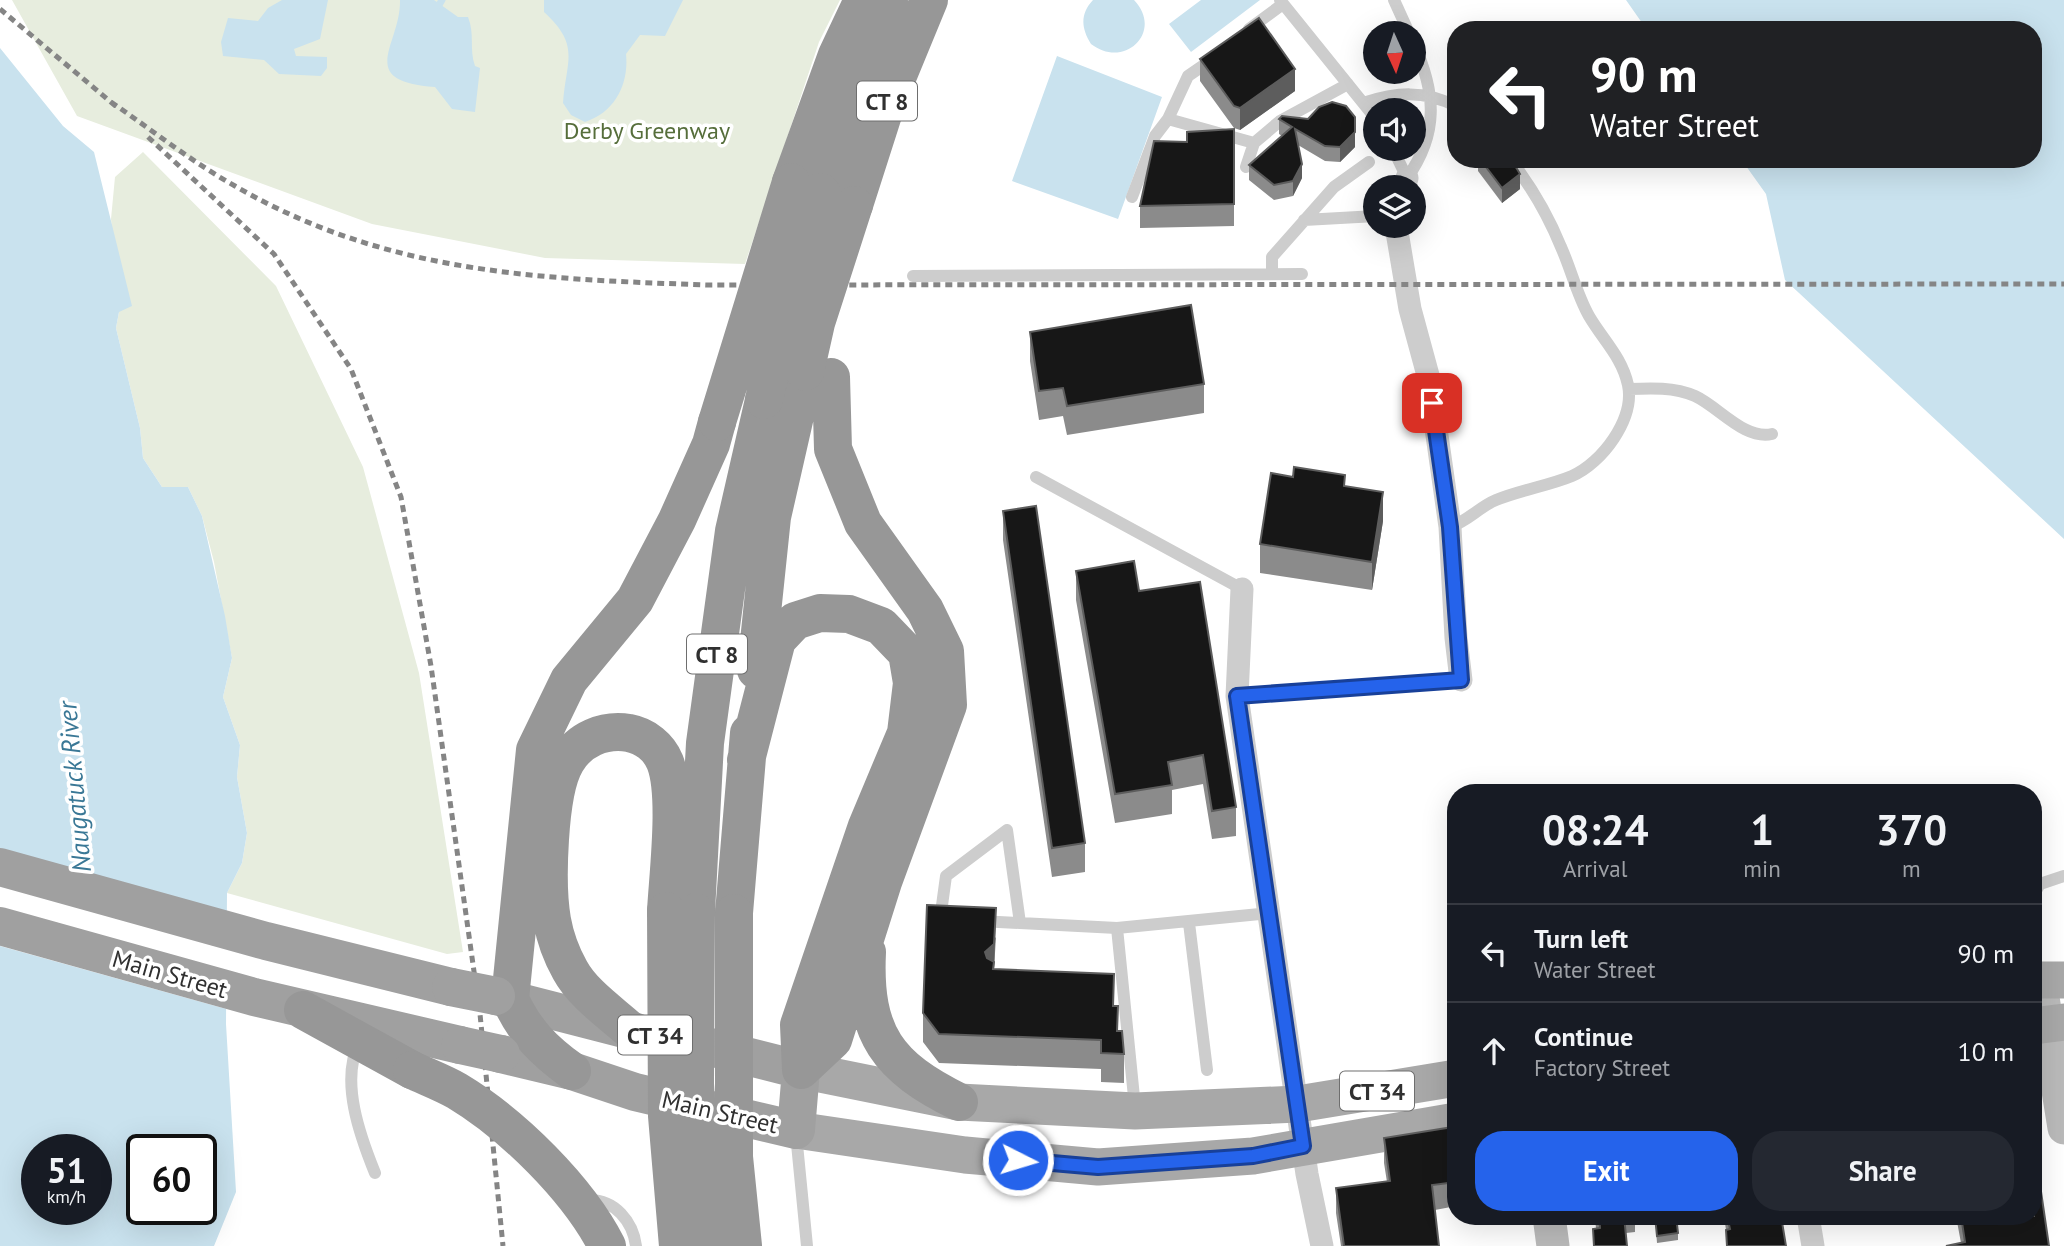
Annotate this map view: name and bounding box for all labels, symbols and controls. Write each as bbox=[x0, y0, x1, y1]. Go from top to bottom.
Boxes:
north arrow bbox=[1363, 21, 1426, 84]
map controls bbox=[1363, 21, 1426, 238]
text: 90 m bbox=[1590, 42, 1697, 106]
icon: left bbox=[1475, 49, 1566, 140]
road number: CT 8 bbox=[857, 82, 917, 120]
button: sound bbox=[1363, 98, 1426, 161]
text: Water Street bbox=[1590, 104, 1759, 146]
park label: Derby Greenway bbox=[564, 115, 730, 146]
button: layers bbox=[1363, 175, 1426, 238]
pin bbox=[1402, 373, 1462, 433]
icon: arrive bbox=[1413, 384, 1451, 422]
road number: CT 8 bbox=[687, 634, 747, 674]
water label: Naugatuck River bbox=[50, 699, 98, 874]
text: 08:24 bbox=[1542, 802, 1648, 857]
text: 1 bbox=[1750, 802, 1774, 857]
text: 370 bbox=[1876, 802, 1947, 857]
text: Arrival bbox=[1563, 854, 1627, 883]
text: min bbox=[1743, 854, 1781, 883]
text: m bbox=[1902, 854, 1921, 883]
text: Turn left bbox=[1534, 922, 1628, 955]
icon: left bbox=[1475, 934, 1513, 972]
text: 90 m bbox=[1958, 937, 2014, 970]
street label: Main Street bbox=[109, 943, 231, 1005]
text: Water Street bbox=[1534, 955, 1655, 984]
road number: CT 34 bbox=[618, 1016, 692, 1054]
text: Continue bbox=[1534, 1020, 1633, 1053]
icon: ahead bbox=[1475, 1032, 1513, 1070]
text: 10 m bbox=[1958, 1035, 2014, 1068]
text: Factory Street bbox=[1534, 1053, 1670, 1082]
road number: CT 34 bbox=[1340, 1072, 1414, 1110]
street label: Main Street bbox=[659, 1084, 781, 1140]
position arrow bbox=[981, 1123, 1055, 1197]
button: Exit bbox=[1475, 1131, 1738, 1211]
button: Share bbox=[1752, 1131, 2014, 1211]
speed limit sign: 60 bbox=[126, 1134, 217, 1225]
text: 51 bbox=[47, 1147, 86, 1193]
text: km/h bbox=[47, 1185, 86, 1208]

